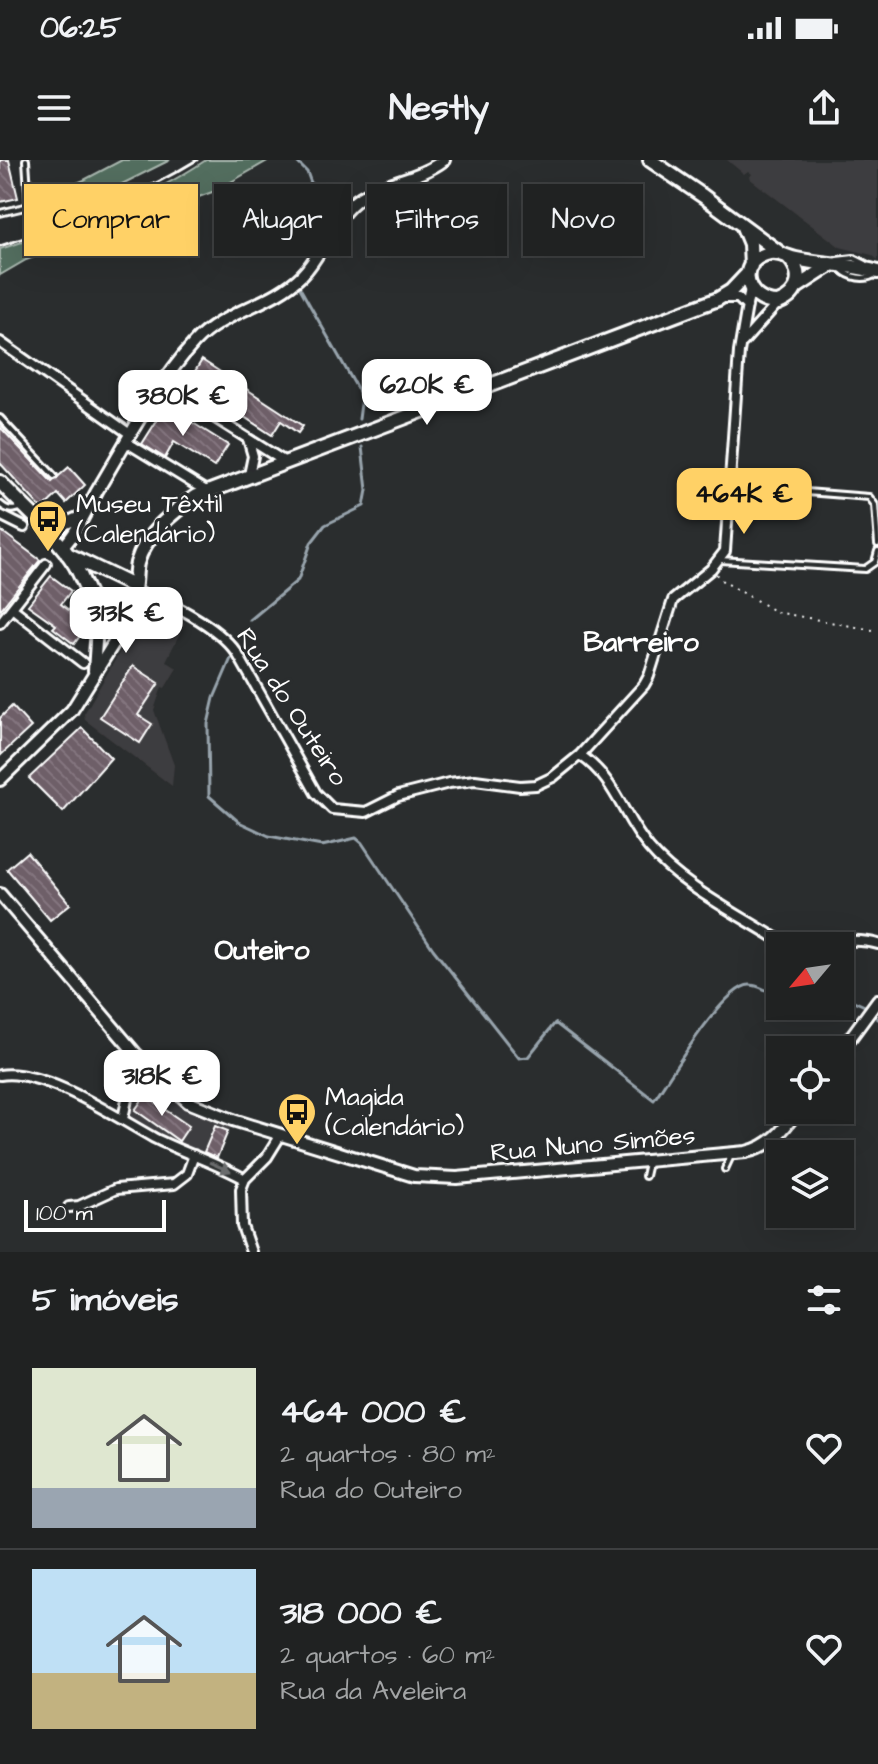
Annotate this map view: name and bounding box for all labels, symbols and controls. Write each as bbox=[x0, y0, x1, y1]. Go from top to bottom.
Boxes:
text: 06:25 bbox=[40, 7, 121, 49]
text: Nestly bbox=[389, 83, 489, 134]
icon: menu bbox=[32, 86, 76, 130]
icon: share bbox=[802, 86, 846, 130]
chip: Comprar bbox=[24, 184, 198, 256]
chip: Alugar bbox=[214, 184, 351, 256]
chip: Filtros bbox=[367, 184, 507, 256]
chip: Novo bbox=[523, 184, 643, 256]
pin: 620K € bbox=[362, 359, 492, 427]
text: 620K € bbox=[380, 367, 474, 403]
pin: 380K € bbox=[118, 370, 248, 438]
text: 380K € bbox=[136, 378, 230, 414]
pin: 464K € bbox=[679, 468, 809, 536]
text: 464K € bbox=[695, 476, 793, 512]
place label: Museu Têxtil (Calendário) bbox=[76, 486, 222, 552]
bus stop icon: Museu Têxtil (Calendário) bbox=[27, 498, 69, 553]
pin: 313K € bbox=[61, 587, 191, 655]
text: 313K € bbox=[88, 595, 164, 631]
street label: Rua do Outeiro bbox=[227, 621, 357, 793]
district label: Barreiro bbox=[583, 623, 699, 662]
district label: Outeiro bbox=[215, 931, 310, 970]
north arrow bbox=[766, 932, 854, 1020]
map controls bbox=[766, 932, 854, 1228]
button: locate bbox=[766, 1036, 854, 1124]
pin: 318K € bbox=[97, 1050, 227, 1118]
text: 318K € bbox=[122, 1058, 202, 1094]
place label: Magida (Calendário) bbox=[325, 1079, 464, 1145]
bus stop icon: Magida (Calendário) bbox=[276, 1091, 318, 1146]
street label: Rua Nuno Simões bbox=[489, 1117, 697, 1171]
button: layers bbox=[766, 1140, 854, 1228]
one-way arrow bbox=[208, 1160, 232, 1173]
scale bar bbox=[24, 1196, 166, 1232]
text: 100 m bbox=[36, 1198, 93, 1229]
text: 5 imóveis bbox=[32, 1276, 179, 1324]
icon: filters bbox=[802, 1278, 846, 1322]
text: 464 000 € bbox=[280, 1388, 466, 1436]
icon: home bbox=[96, 1400, 192, 1496]
icon: heart bbox=[802, 1426, 846, 1470]
text: 2 quartos · 80 m² bbox=[280, 1436, 496, 1472]
text: Rua do Outeiro bbox=[280, 1472, 462, 1508]
text: 318 000 € bbox=[280, 1589, 442, 1637]
icon: home bbox=[96, 1601, 192, 1697]
icon: heart bbox=[802, 1627, 846, 1671]
text: 2 quartos · 60 m² bbox=[280, 1637, 495, 1673]
text: Rua da Aveleira bbox=[280, 1673, 466, 1709]

